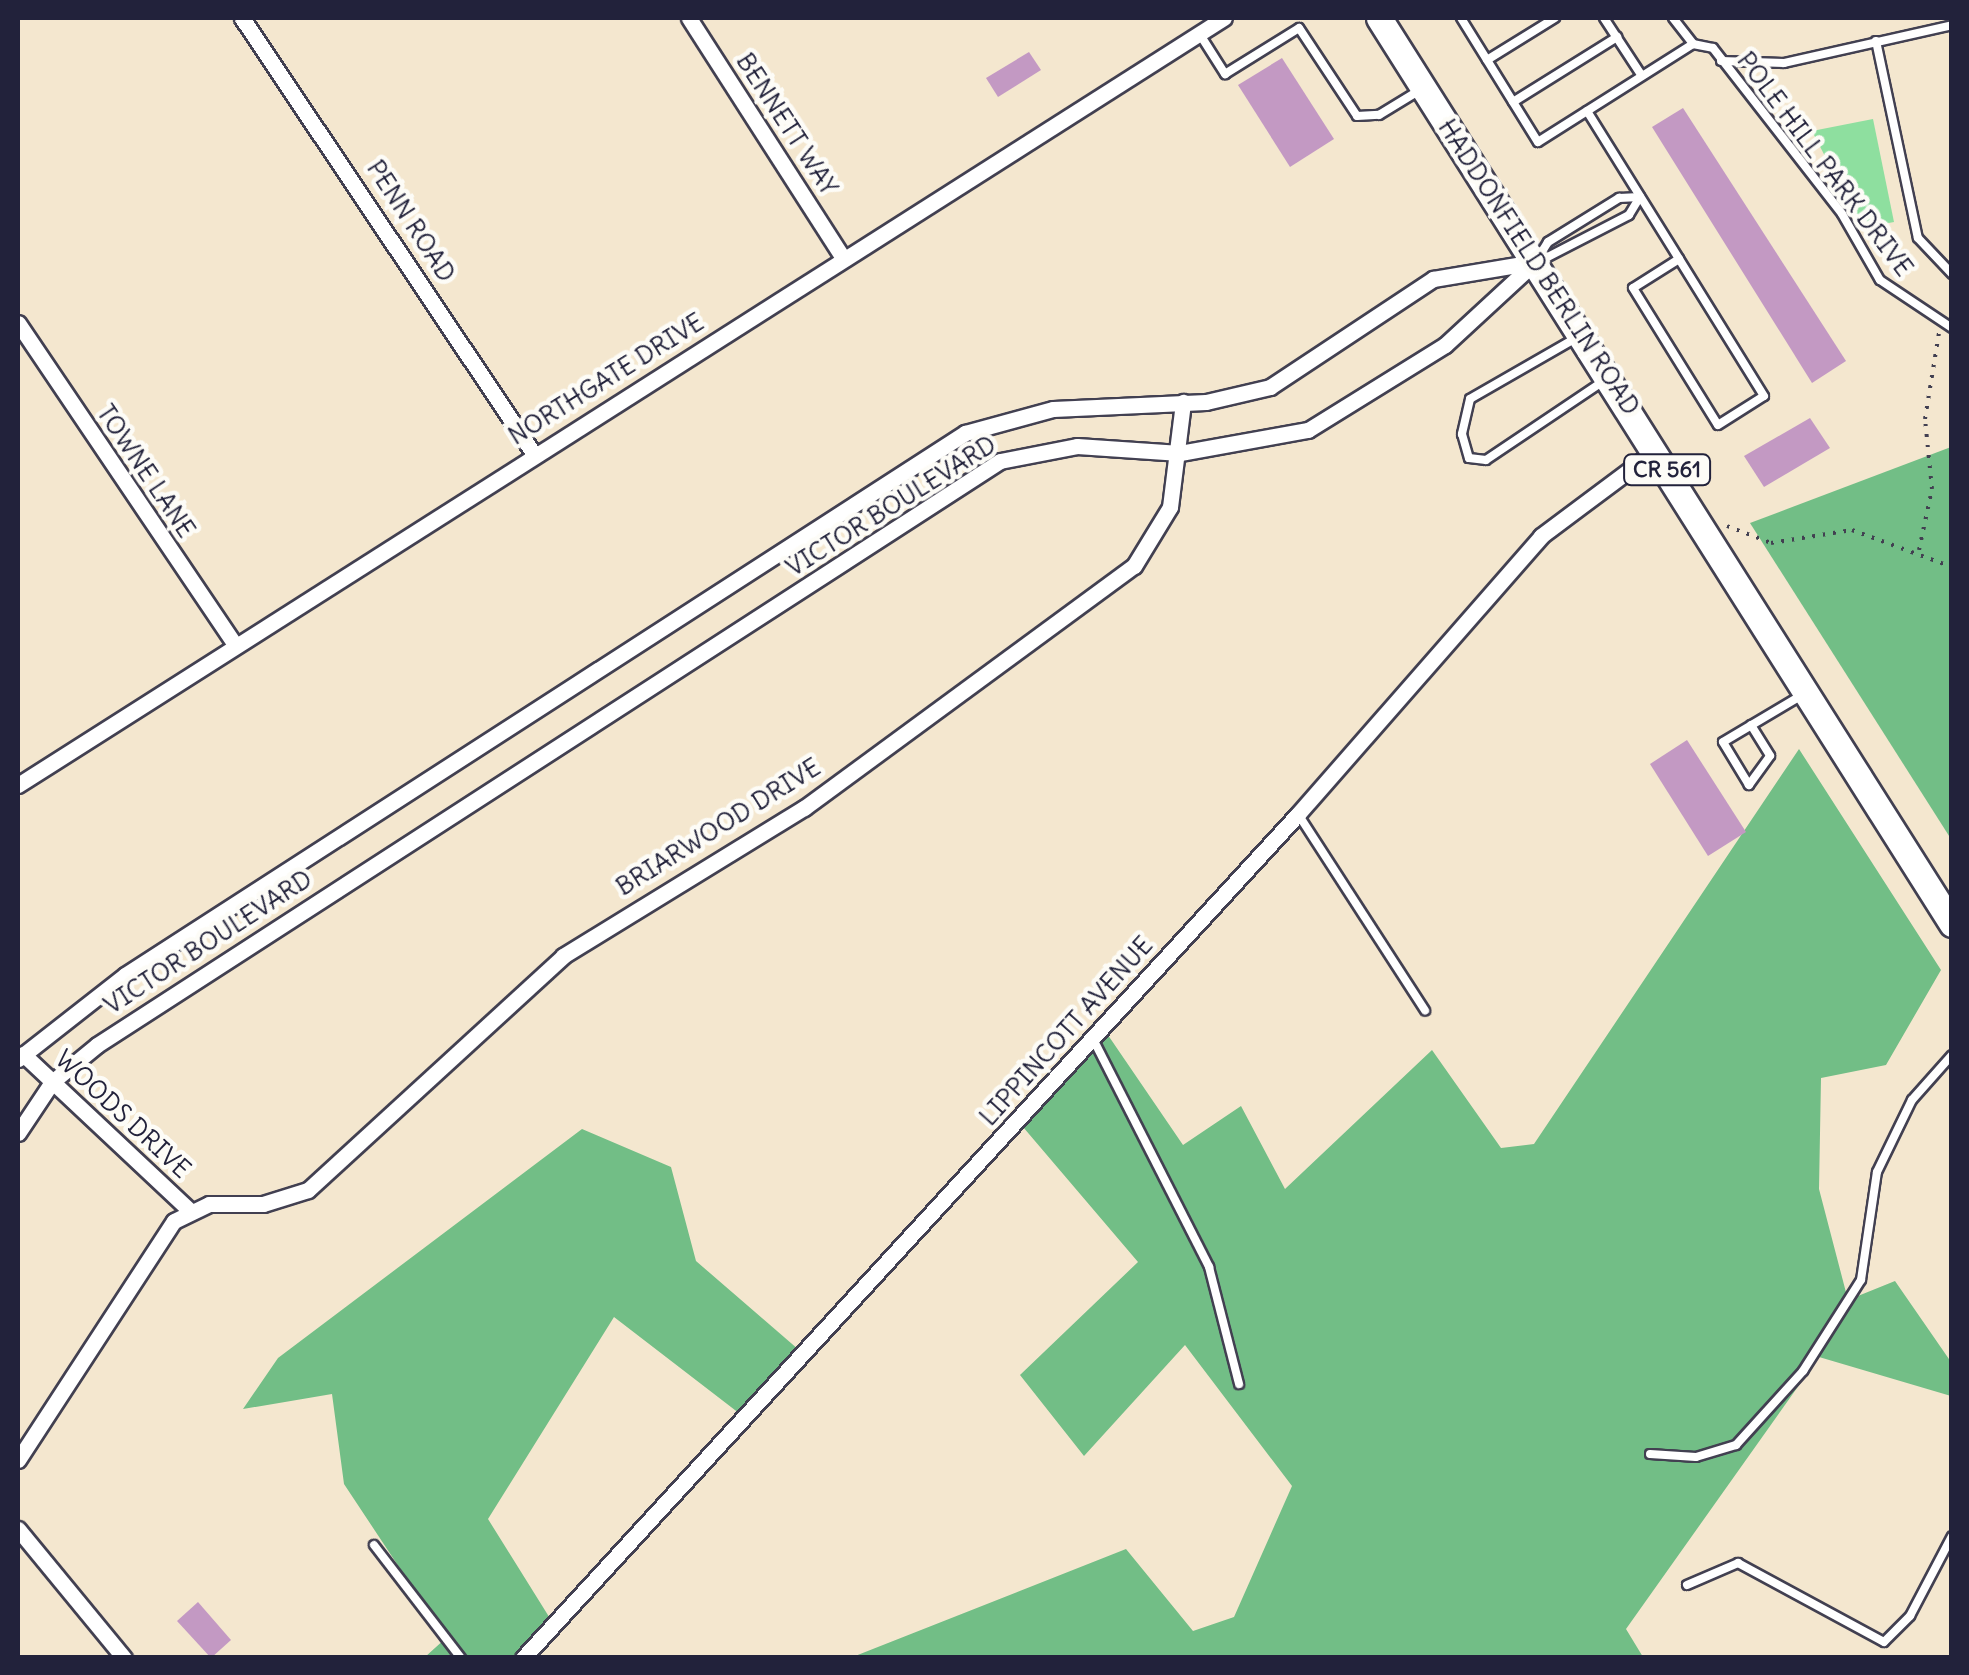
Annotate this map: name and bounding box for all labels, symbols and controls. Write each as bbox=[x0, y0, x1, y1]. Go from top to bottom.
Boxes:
street label: POLE HILL PARK DRIVE bbox=[1731, 46, 1919, 282]
street label: BENNETT WAY bbox=[730, 47, 844, 201]
street label: HADDONFIELD BERLIN ROAD bbox=[1432, 113, 1646, 421]
street label: PENN ROAD bbox=[361, 154, 461, 288]
street label: NORTHGATE DRIVE bbox=[503, 307, 709, 451]
street label: TOWNE LANE bbox=[91, 399, 201, 543]
street label: VICTOR BOULEVARD bbox=[781, 429, 1001, 583]
road number: CR 561 bbox=[1622, 453, 1712, 487]
street label: BRIARWOOD DRIVE bbox=[610, 752, 826, 902]
street label: VICTOR BOULEVARD bbox=[98, 864, 318, 1020]
street label: LIPPINCOTT AVENUE bbox=[973, 930, 1159, 1132]
street label: WOODS DRIVE bbox=[49, 1044, 197, 1184]

